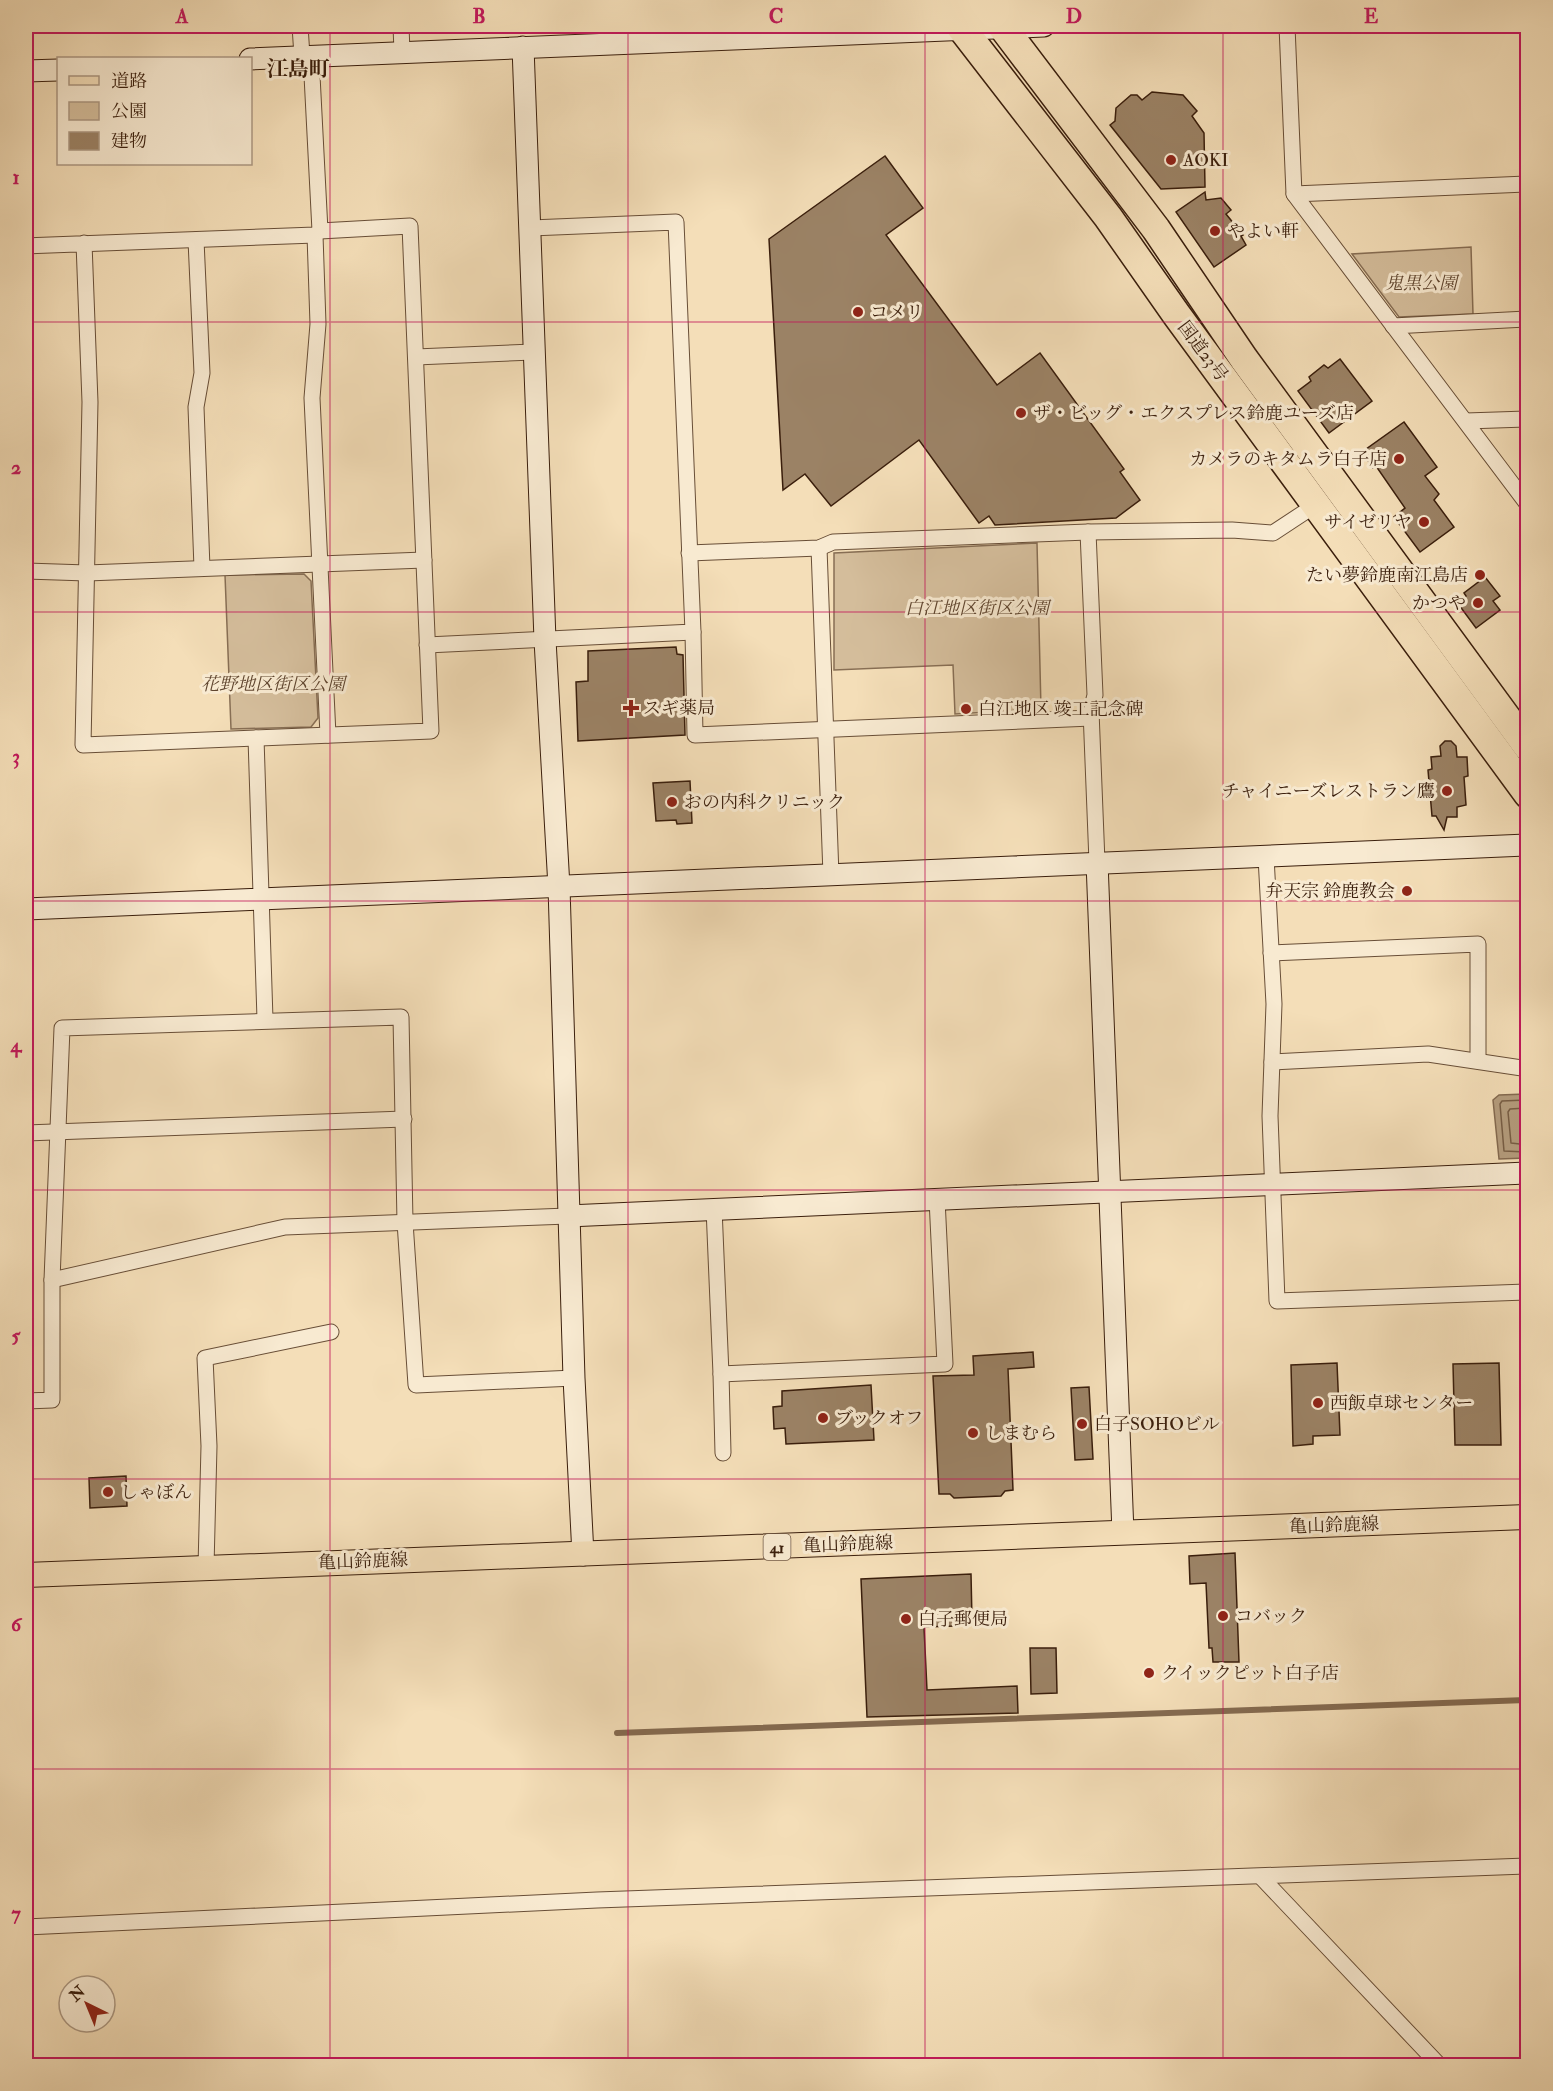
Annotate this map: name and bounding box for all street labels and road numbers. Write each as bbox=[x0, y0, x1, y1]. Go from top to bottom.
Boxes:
street label: 国道23号 bbox=[1172, 316, 1233, 386]
street label: 亀山鈴鹿線 bbox=[1289, 1512, 1379, 1539]
street label: 亀山鈴鹿線 bbox=[803, 1531, 893, 1558]
road number: 41 bbox=[764, 1534, 790, 1560]
street label: 亀山鈴鹿線 bbox=[318, 1548, 408, 1575]

